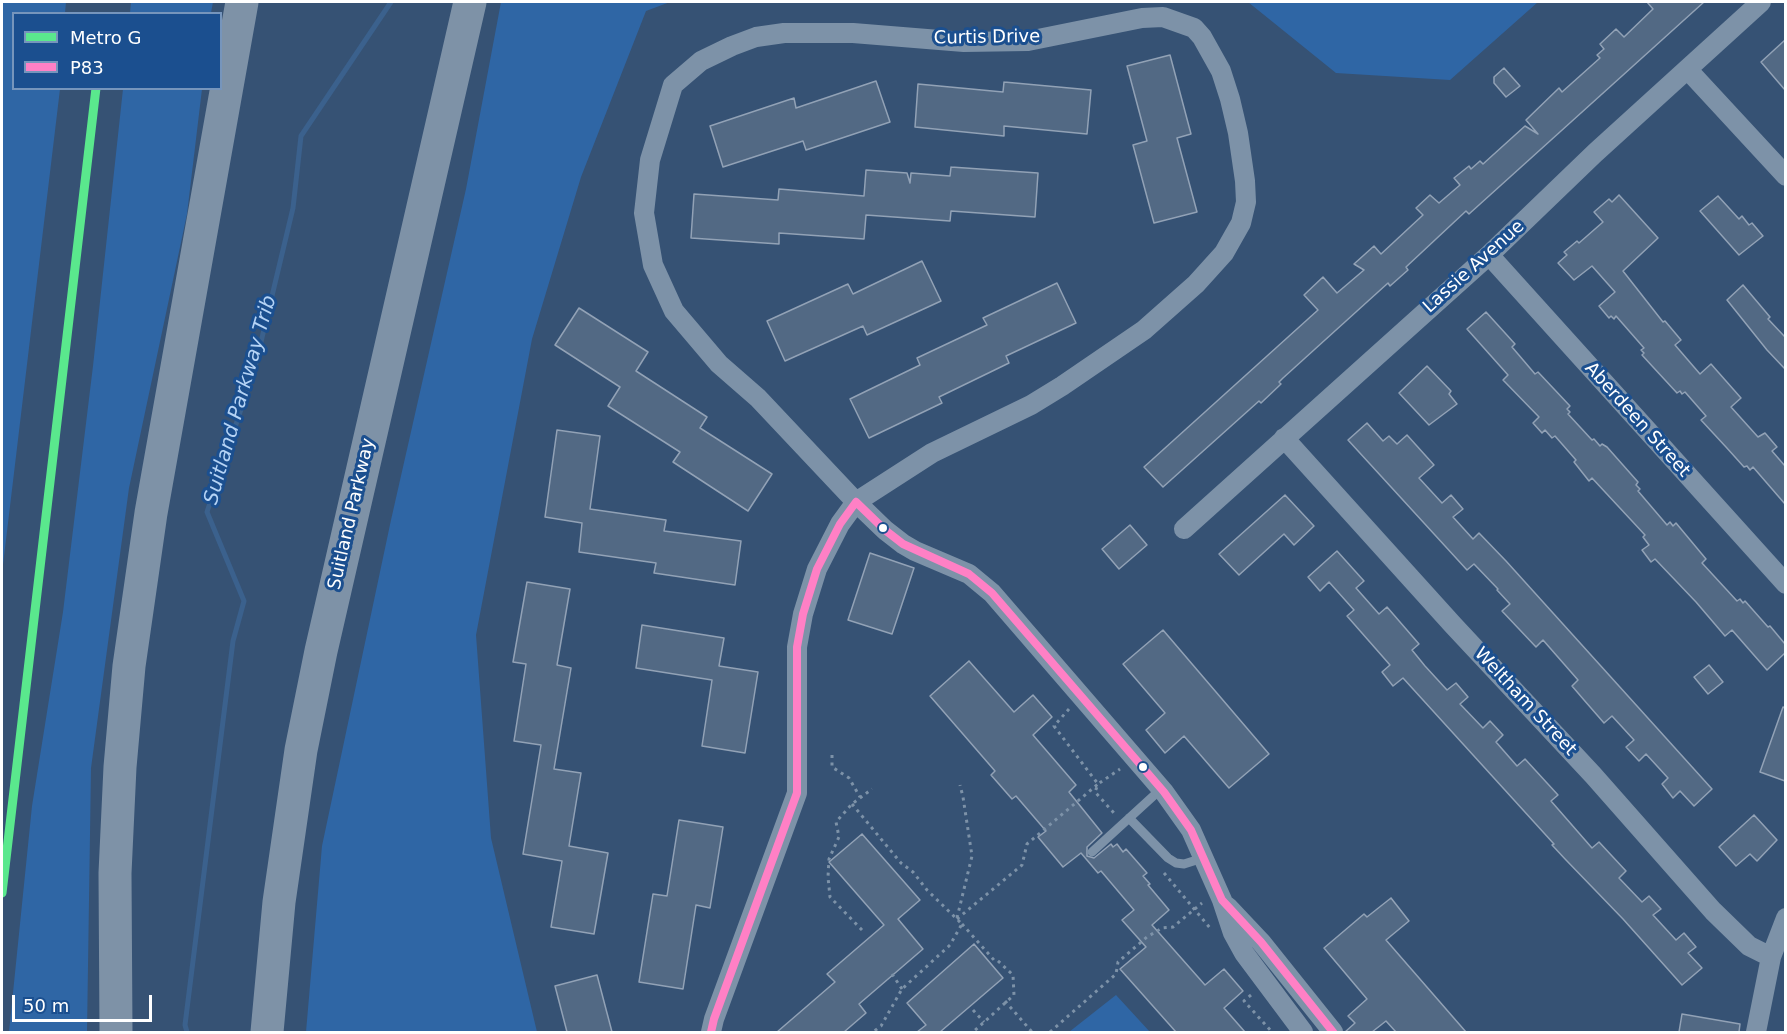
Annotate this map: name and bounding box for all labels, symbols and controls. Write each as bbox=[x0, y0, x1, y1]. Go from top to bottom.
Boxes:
legend bbox=[12, 12, 222, 90]
street label: Curtis Drive bbox=[934, 26, 1040, 50]
text: Metro G bbox=[70, 27, 141, 48]
text: P83 bbox=[70, 57, 104, 78]
street label: Lassie Avenue bbox=[1419, 216, 1529, 318]
water label: Suitland Parkway Trib bbox=[200, 293, 282, 507]
street label: Aberdeen Street bbox=[1580, 358, 1694, 482]
street label: Suitland Parkway bbox=[324, 436, 380, 592]
unlabelled marker bbox=[877, 522, 889, 534]
street label: Weltham Street bbox=[1469, 643, 1581, 761]
unlabelled marker bbox=[1137, 761, 1149, 773]
scale bar bbox=[15, 983, 154, 1021]
text: 50 m bbox=[23, 995, 69, 1016]

